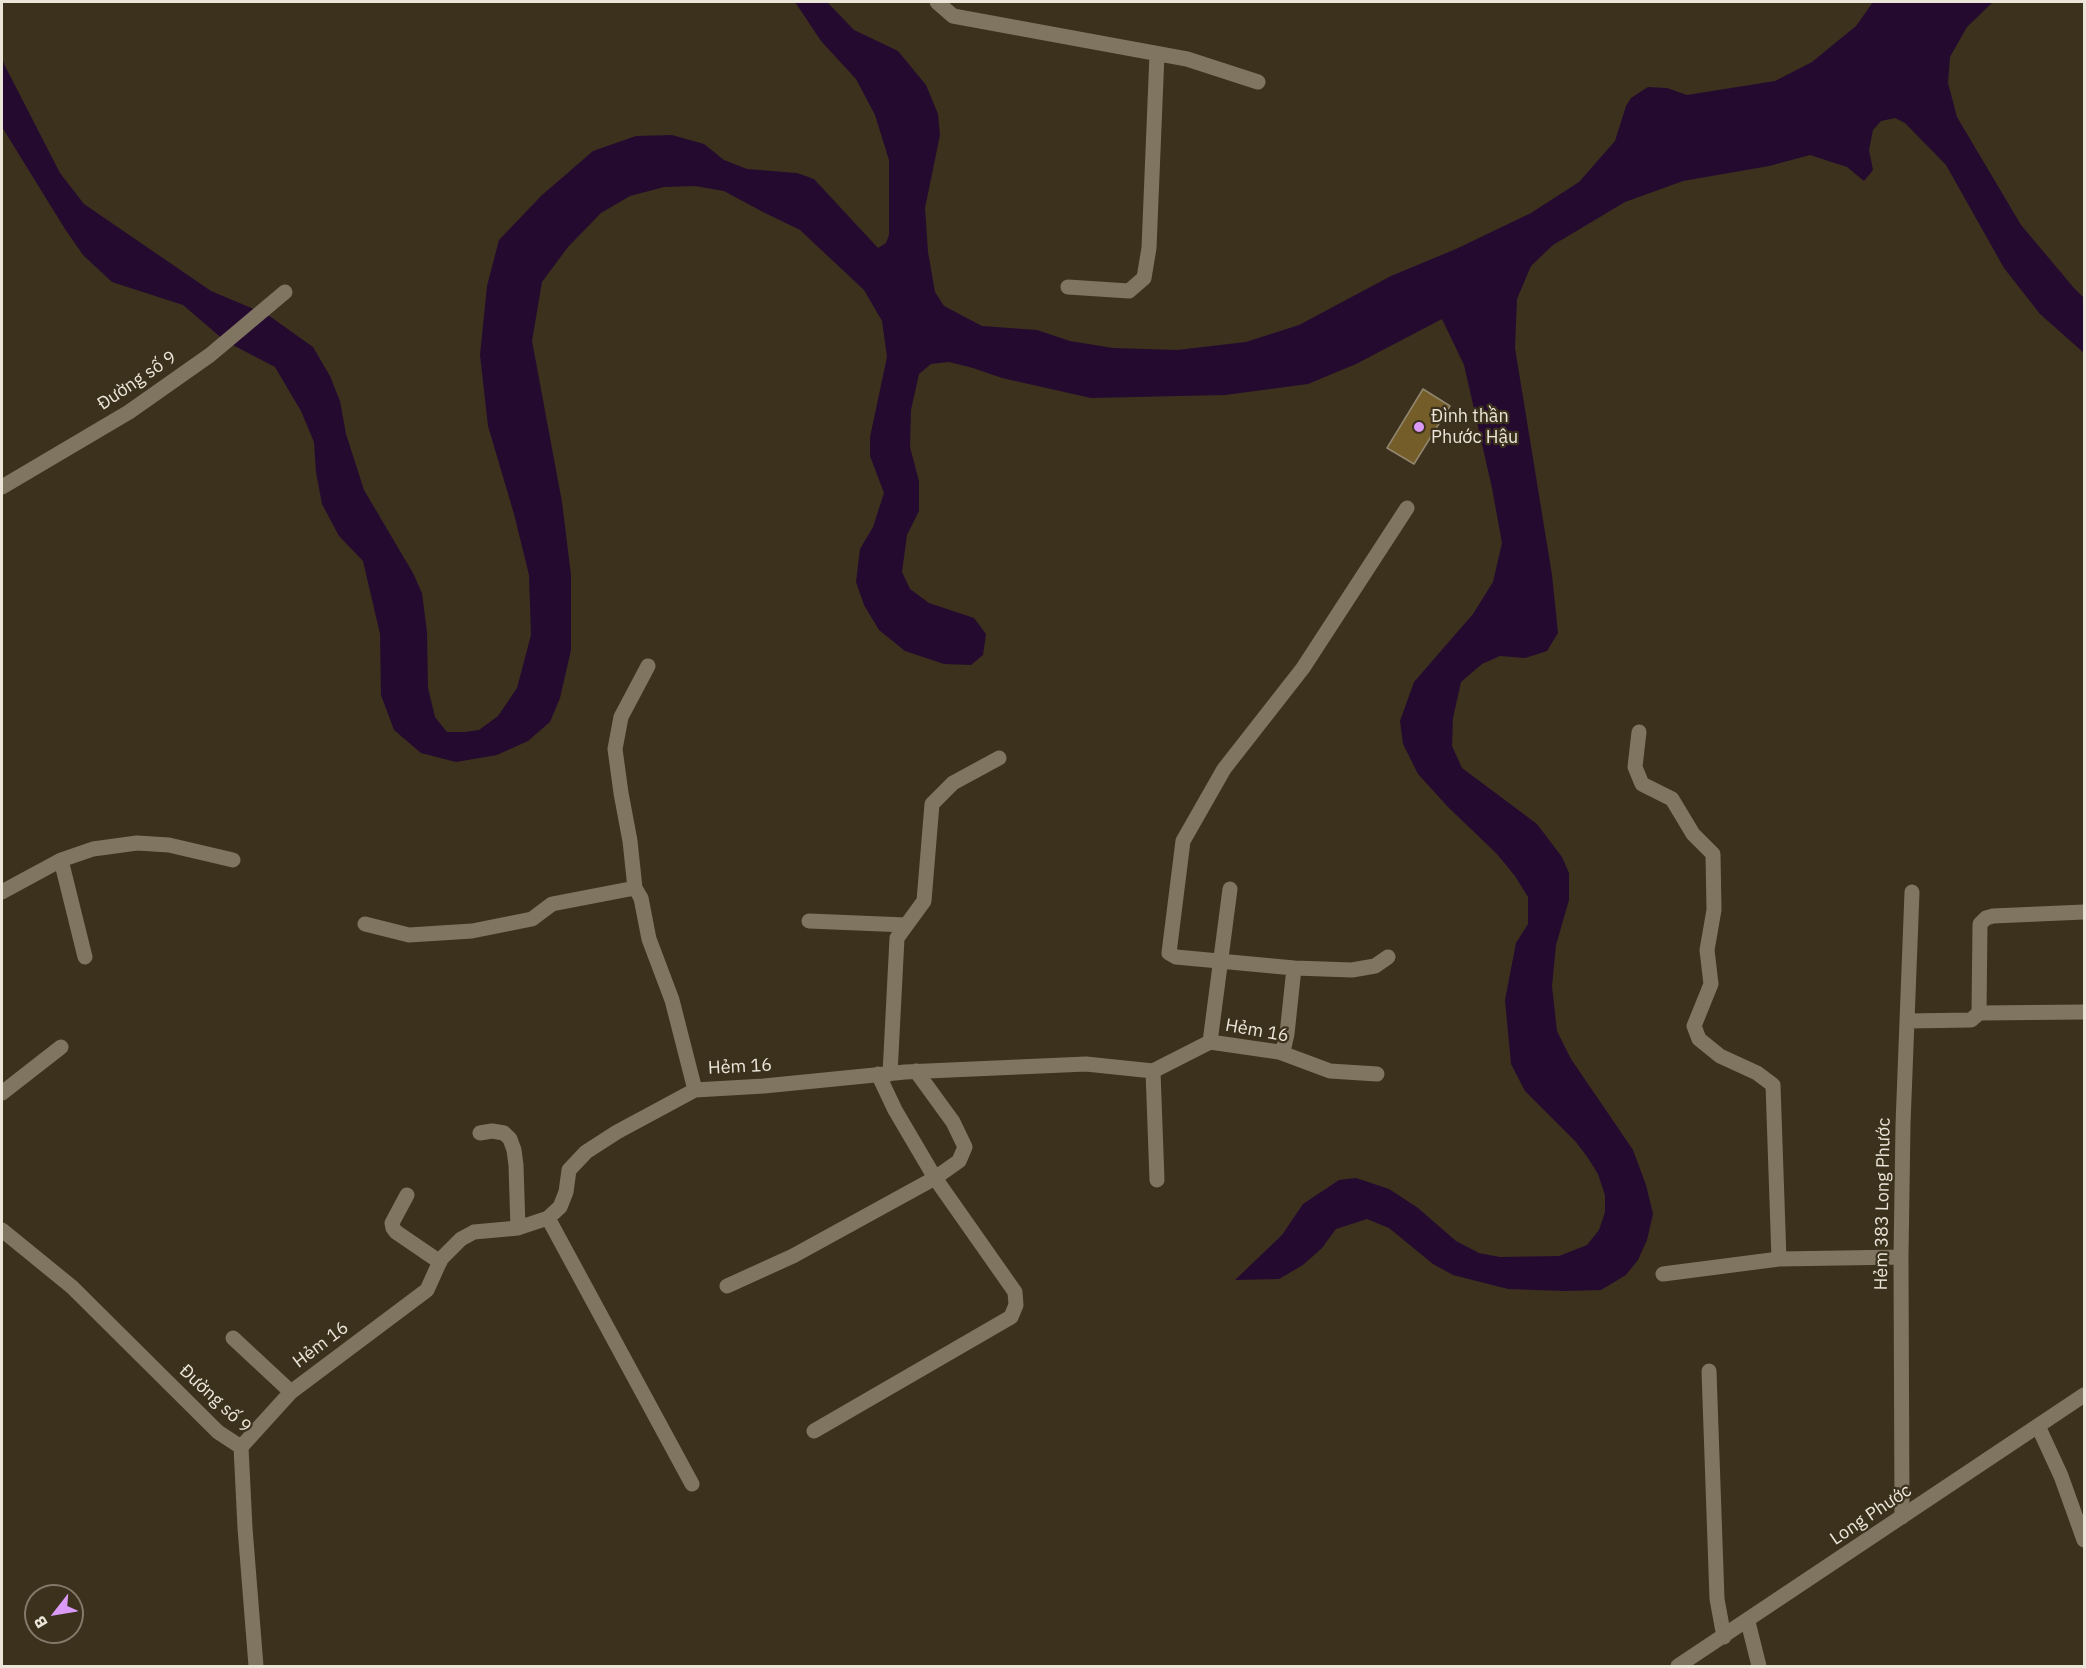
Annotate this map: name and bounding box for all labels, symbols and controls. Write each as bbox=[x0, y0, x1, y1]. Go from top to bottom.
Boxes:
street label: Đường số 9 bbox=[94, 347, 180, 415]
place label: Đình thần Phước Hậu bbox=[1431, 406, 1518, 448]
marker: Đình thần Phước Hậu bbox=[1412, 420, 1426, 434]
street label: Hẻm 16 bbox=[1224, 1015, 1290, 1047]
street label: Hẻm 16 bbox=[707, 1055, 773, 1079]
street label: Hẻm 383 Long Phước bbox=[1871, 1118, 1895, 1290]
street label: Hẻm 16 bbox=[289, 1317, 353, 1373]
street label: Đường số 9 bbox=[175, 1360, 255, 1438]
street label: Long Phước bbox=[1826, 1480, 1916, 1550]
north arrow bbox=[24, 1584, 84, 1644]
text: B bbox=[29, 1613, 52, 1632]

